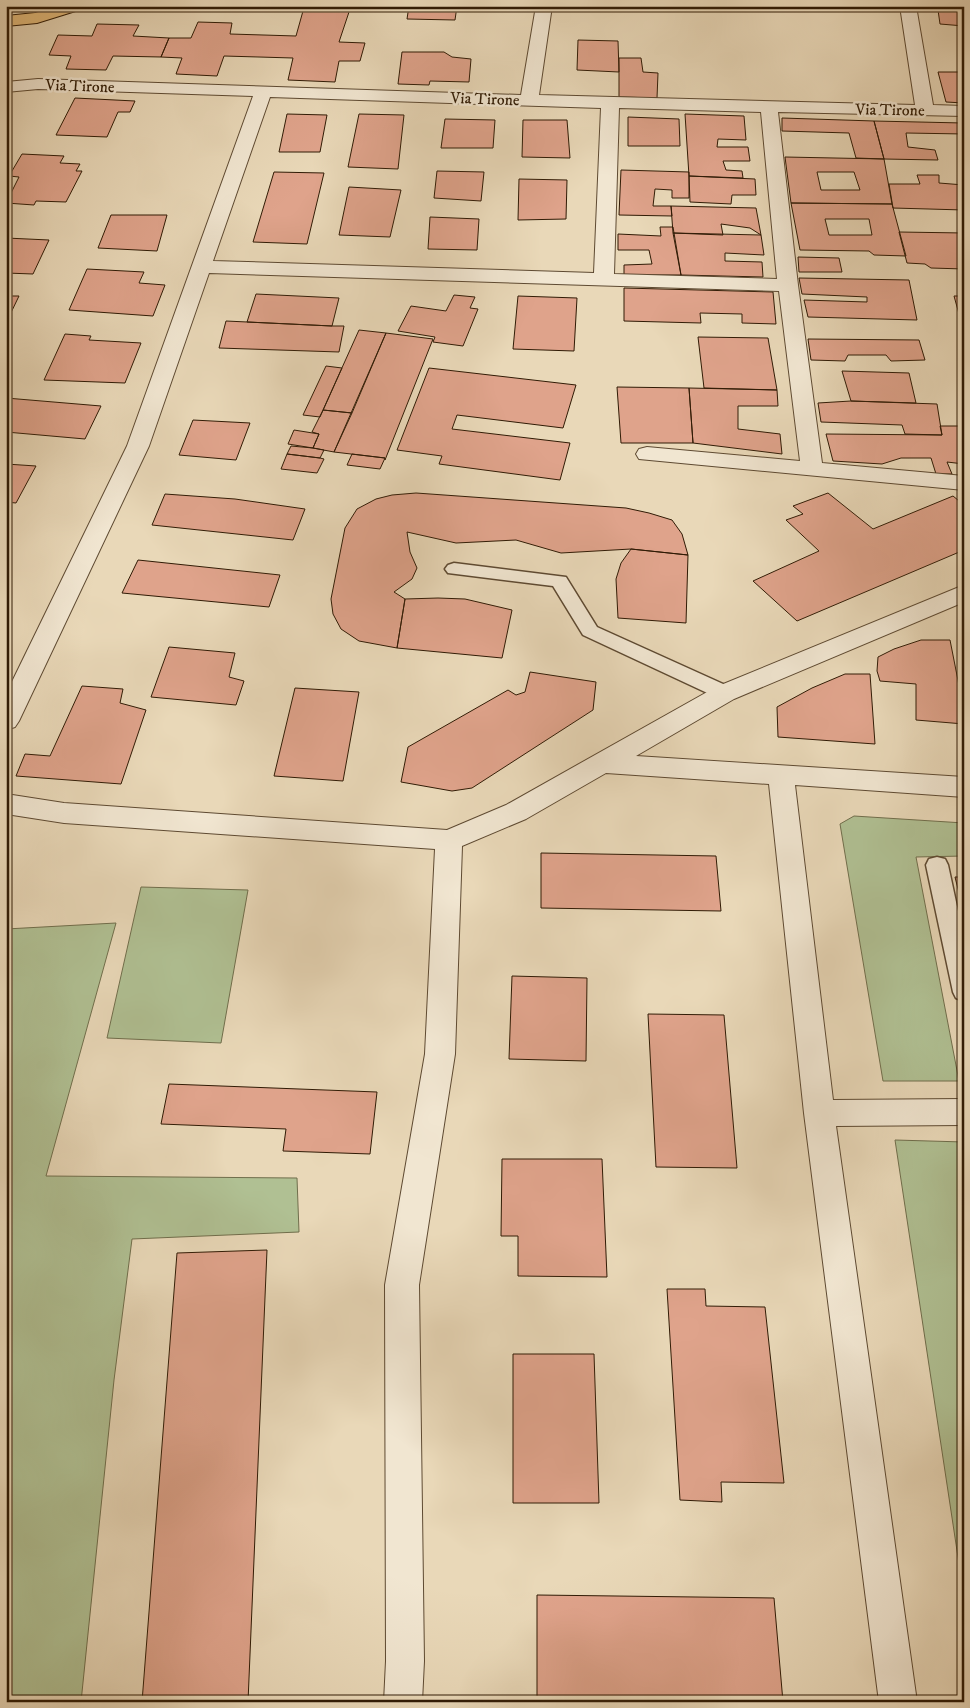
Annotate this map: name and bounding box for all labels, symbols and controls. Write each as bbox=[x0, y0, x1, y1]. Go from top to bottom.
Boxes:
street label: Via Tirone bbox=[44, 75, 115, 97]
street label: Via Tirone bbox=[449, 88, 520, 110]
street label: Via Tirone bbox=[854, 99, 925, 121]

